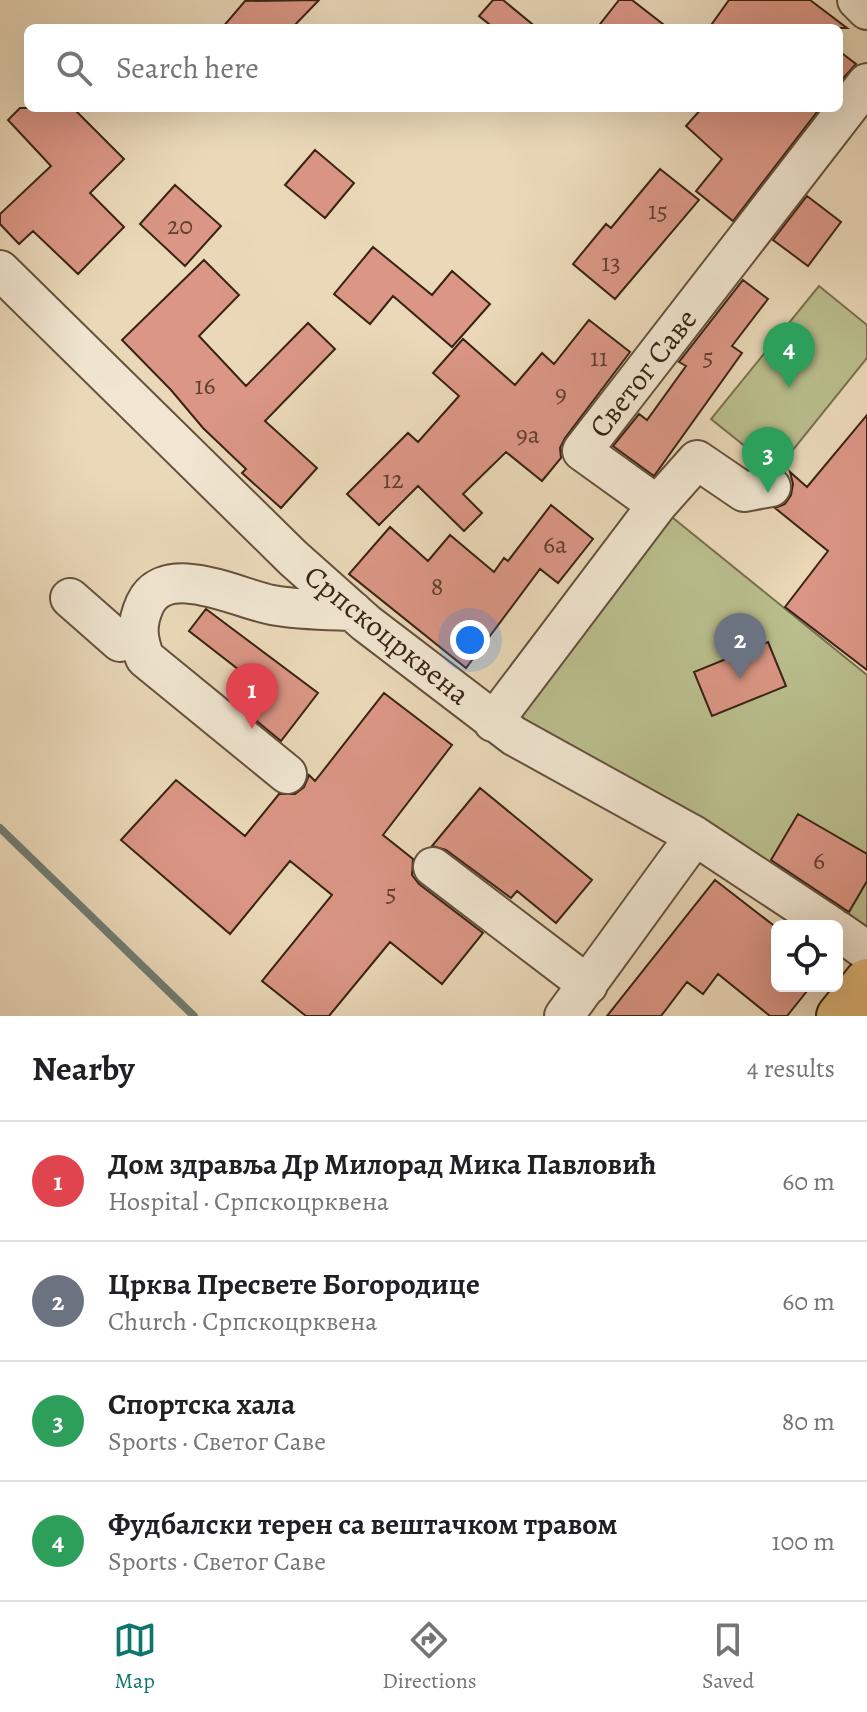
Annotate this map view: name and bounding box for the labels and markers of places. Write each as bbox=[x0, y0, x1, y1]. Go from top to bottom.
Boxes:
pin: 4 bbox=[763, 322, 815, 388]
pin: 3 bbox=[742, 427, 794, 493]
pin: 2 bbox=[714, 613, 766, 679]
pin: 1 bbox=[226, 663, 278, 729]

